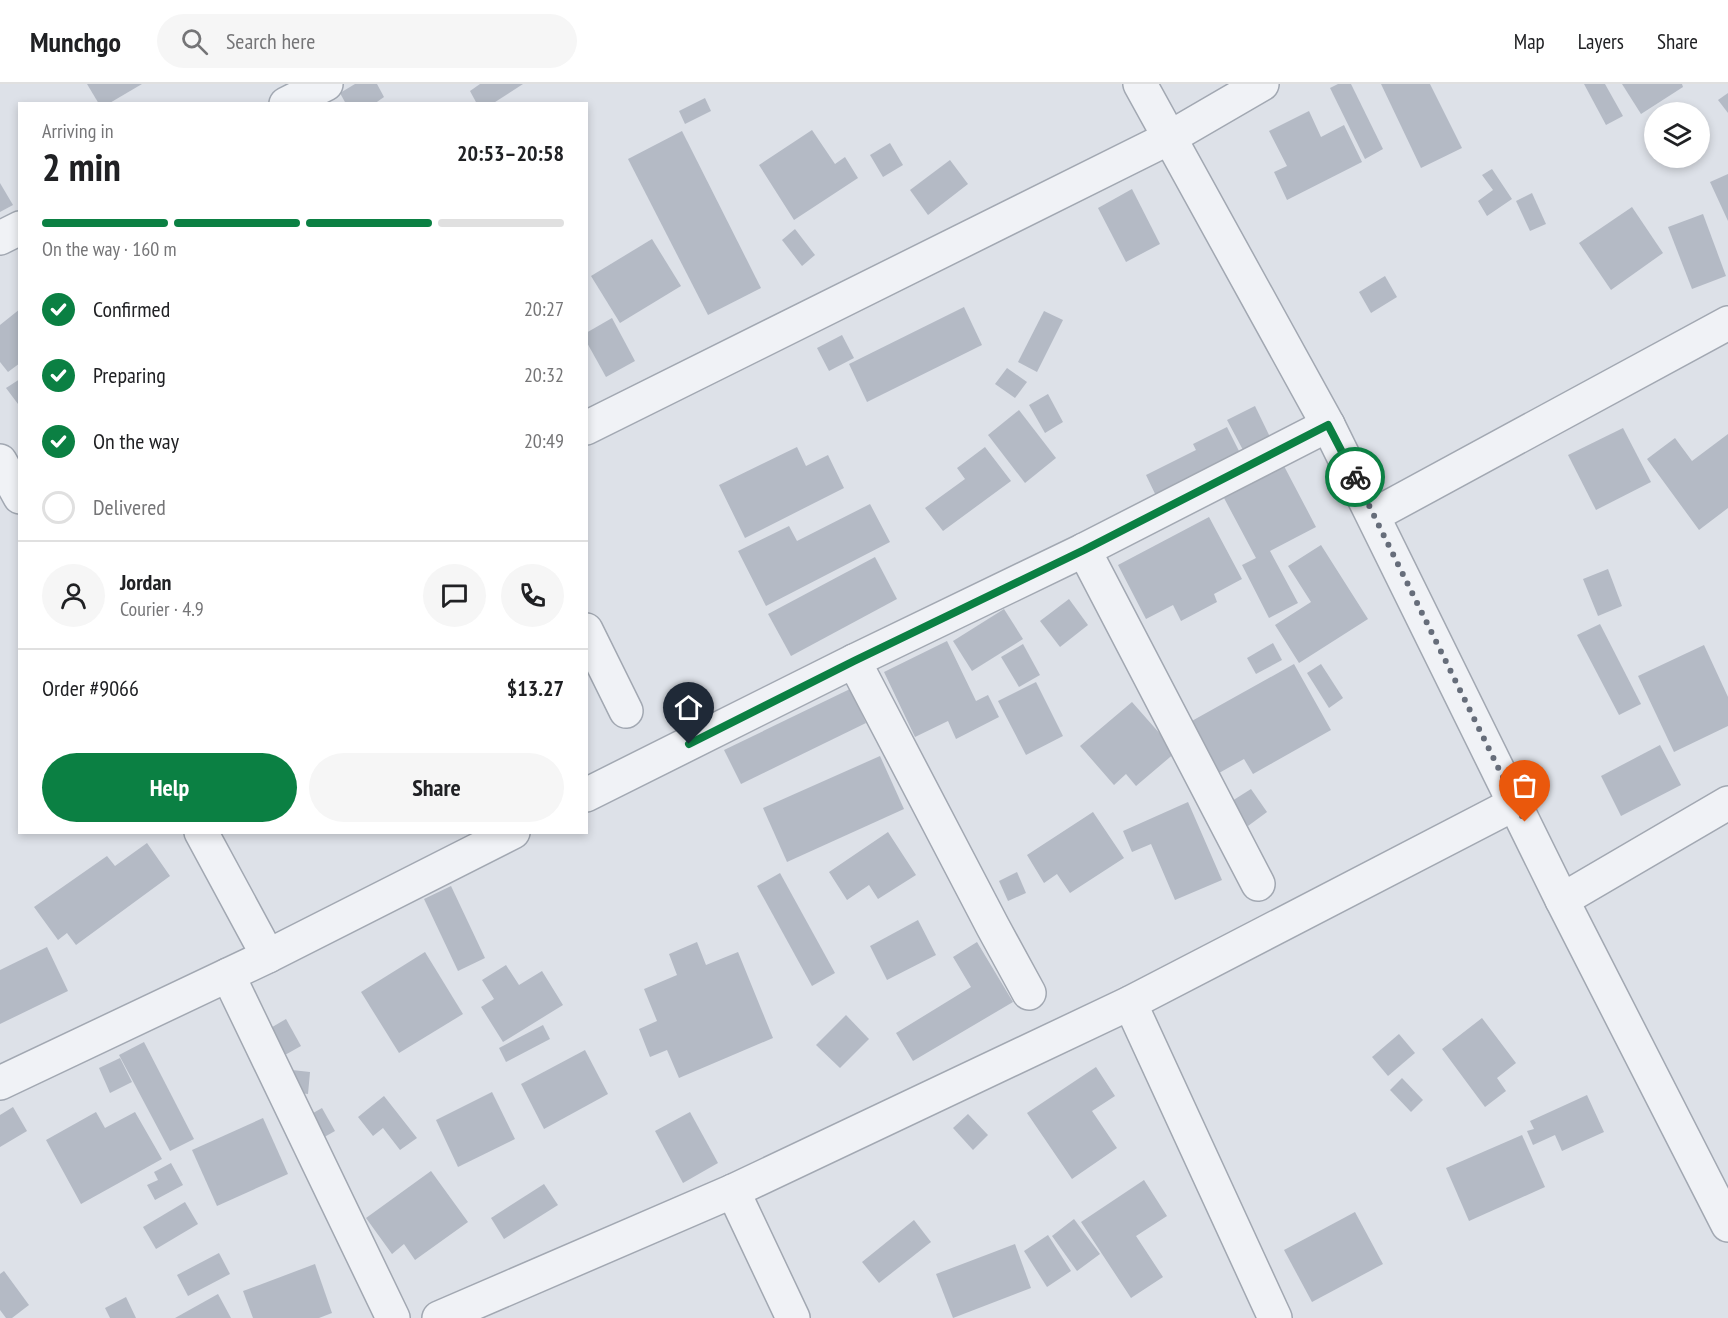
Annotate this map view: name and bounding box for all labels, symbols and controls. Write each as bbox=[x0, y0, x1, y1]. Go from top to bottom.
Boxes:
search box bbox=[157, 14, 577, 68]
text: Munchgo bbox=[30, 23, 121, 60]
icon: search bbox=[178, 25, 211, 58]
text: Search here bbox=[226, 27, 315, 55]
text: Map bbox=[1514, 28, 1545, 55]
text: Layers bbox=[1578, 28, 1624, 55]
text: Share bbox=[1657, 28, 1698, 55]
map controls bbox=[1644, 102, 1710, 168]
button: layers bbox=[1644, 102, 1710, 168]
text: Arriving in bbox=[42, 118, 114, 144]
text: 20:53–20:58 bbox=[457, 139, 564, 167]
text: 2 min bbox=[42, 141, 121, 192]
text: On the way · 160 m bbox=[42, 236, 177, 262]
icon: check bbox=[42, 293, 75, 326]
text: Confirmed bbox=[93, 295, 170, 323]
text: 20:27 bbox=[524, 296, 564, 322]
icon: check bbox=[42, 359, 75, 392]
text: Preparing bbox=[93, 361, 166, 389]
text: 20:32 bbox=[524, 362, 564, 388]
icon: check bbox=[42, 425, 75, 458]
text: On the way bbox=[93, 427, 179, 455]
text: 20:49 bbox=[524, 428, 564, 454]
courier bbox=[1325, 447, 1385, 507]
icon: bike bbox=[1339, 461, 1372, 494]
text: Delivered bbox=[93, 493, 166, 521]
button: person bbox=[42, 564, 105, 627]
button: chat bbox=[423, 564, 486, 627]
button: phone bbox=[501, 564, 564, 627]
text: Jordan bbox=[120, 568, 171, 596]
text: Courier · 4.9 bbox=[120, 596, 204, 622]
text: Order #9066 bbox=[42, 674, 139, 702]
text: $13.27 bbox=[507, 674, 564, 702]
pin bbox=[663, 682, 714, 744]
icon: home bbox=[672, 691, 705, 724]
button: Help bbox=[42, 753, 297, 822]
button: Share bbox=[309, 753, 564, 822]
pin bbox=[1499, 760, 1550, 822]
icon: bag bbox=[1508, 769, 1541, 802]

